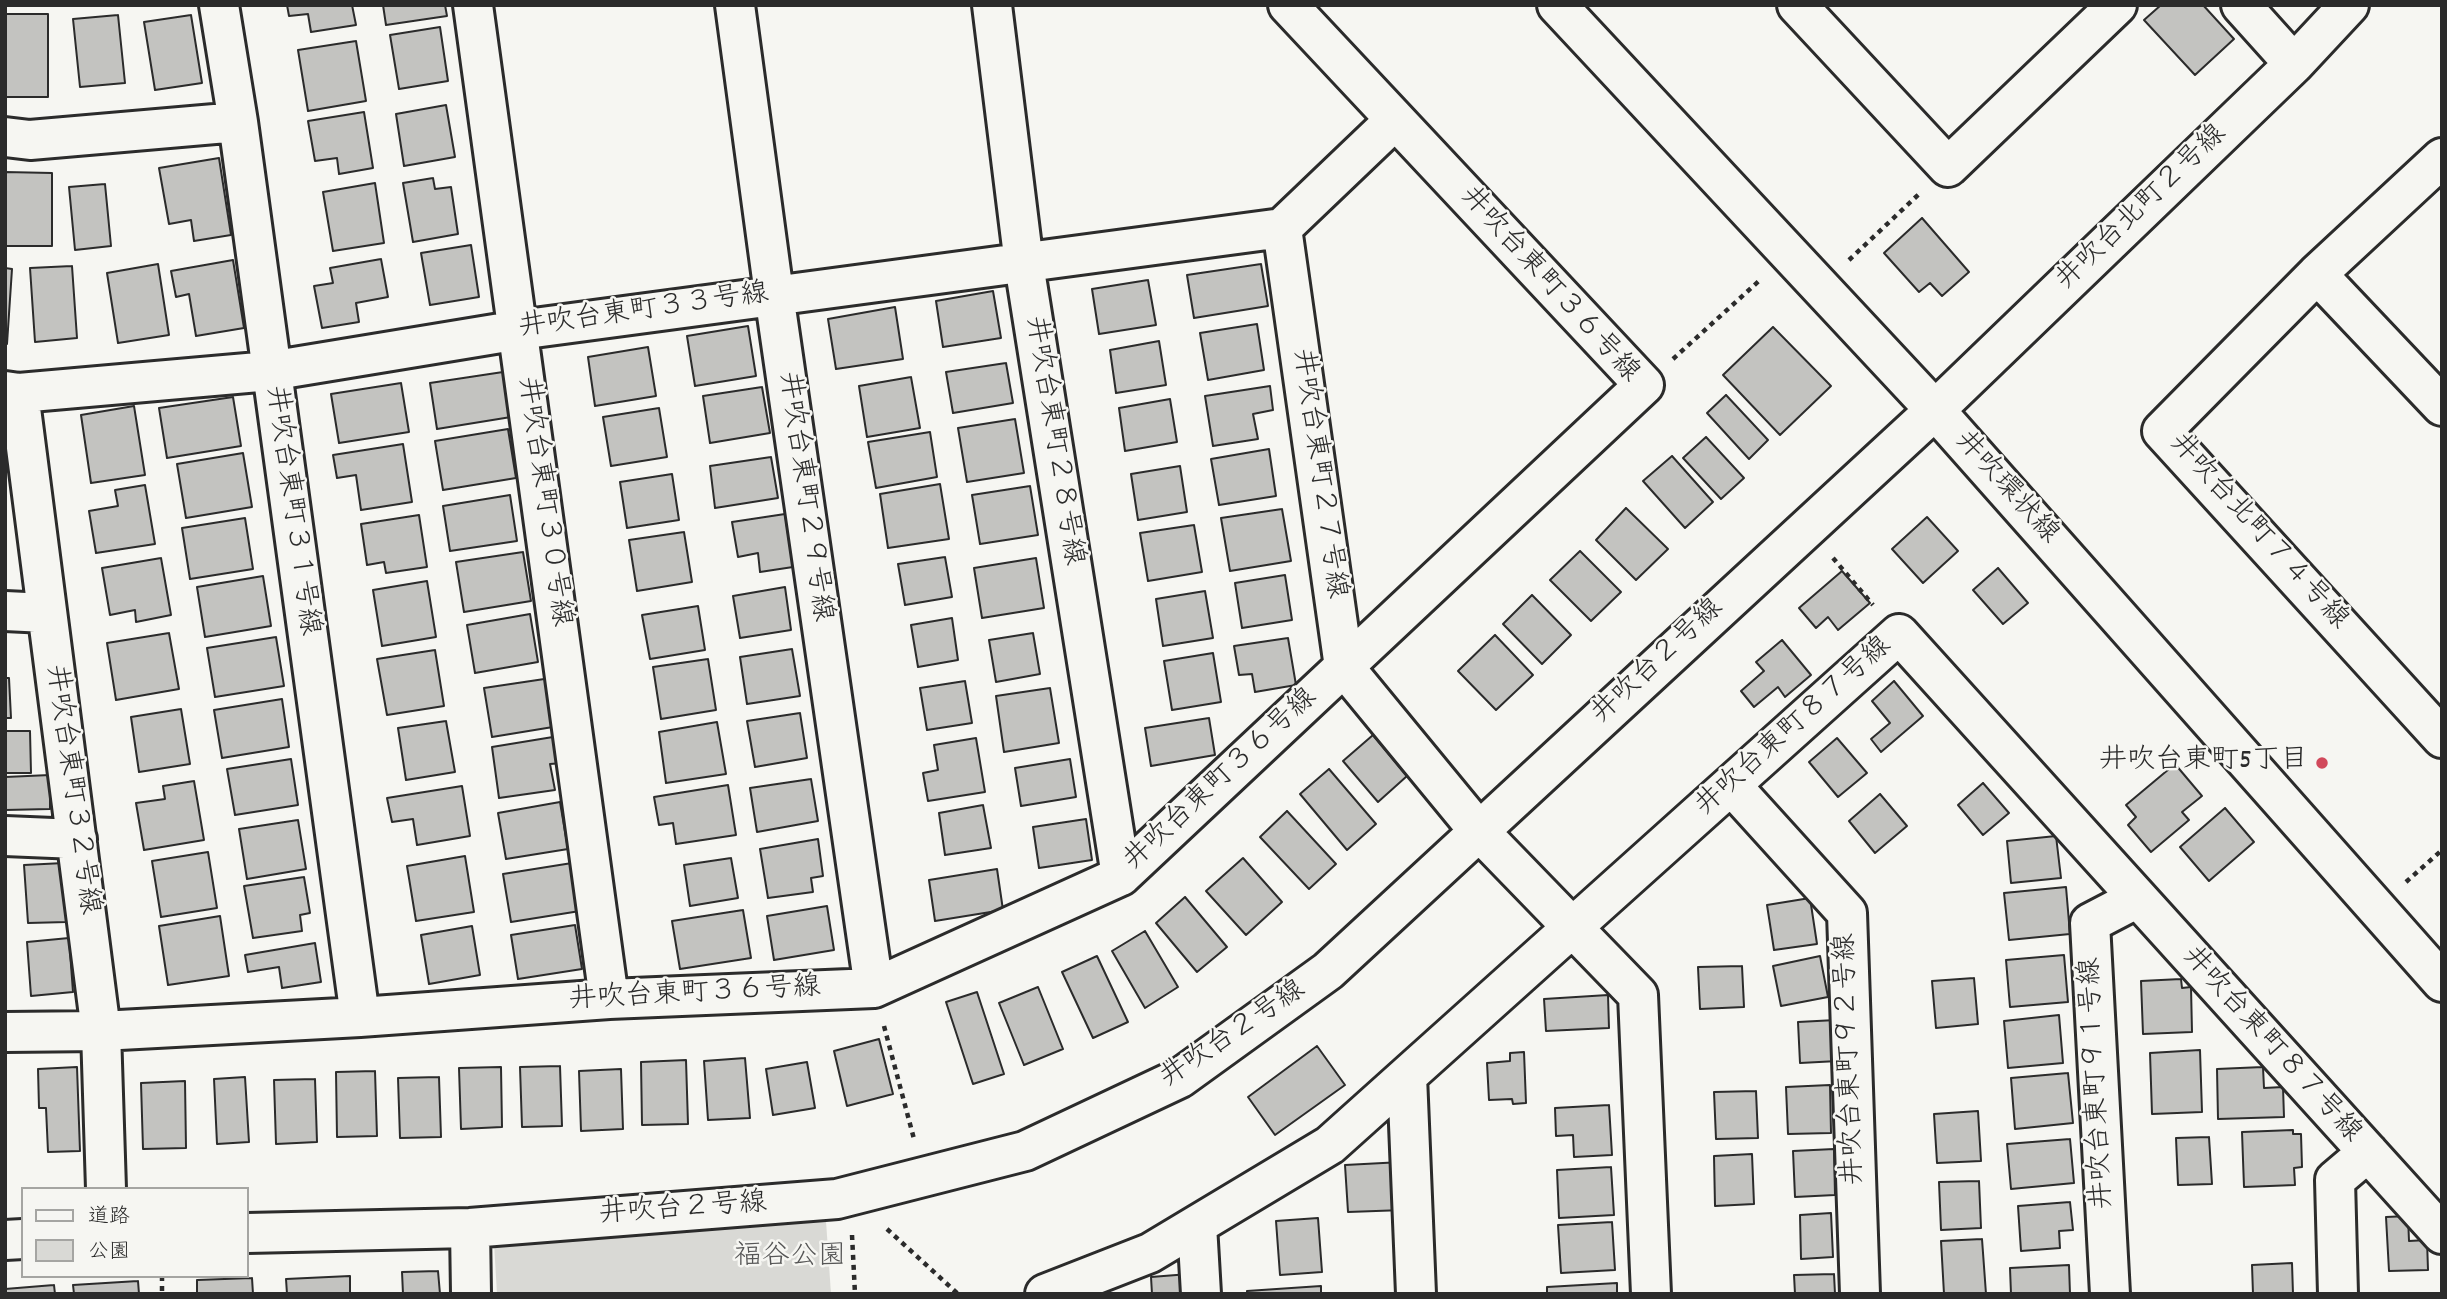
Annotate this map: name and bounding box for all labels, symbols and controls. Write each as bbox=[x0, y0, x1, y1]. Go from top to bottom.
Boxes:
street label: 井吹台北町２号線 bbox=[2051, 119, 2235, 299]
street label: 井吹台東町３６号線 bbox=[1451, 181, 1645, 391]
street label: 井吹台東町３３号線 bbox=[517, 279, 771, 347]
street label: 井吹台東町２８号線 bbox=[1016, 314, 1088, 568]
street label: 井吹台東町２７号線 bbox=[1283, 347, 1351, 601]
street label: 井吹台東町２９号線 bbox=[769, 370, 837, 624]
street label: 井吹台東町３０号線 bbox=[508, 375, 576, 629]
street label: 井吹台東町３１号線 bbox=[256, 384, 324, 638]
street label: 井吹環状線 bbox=[1946, 426, 2064, 552]
street label: 井吹台北町７４号線 bbox=[2160, 428, 2354, 638]
street label: 井吹台２号線 bbox=[1586, 593, 1732, 733]
street label: 井吹台東町８７号線 bbox=[1690, 631, 1900, 825]
street label: 井吹台東町３２号線 bbox=[36, 663, 104, 917]
street label: 井吹台東町３６号線 bbox=[1118, 683, 1326, 879]
place label: 井吹台東町5丁目 bbox=[2099, 746, 2308, 780]
marker: 井吹台東町5丁目 bbox=[2314, 755, 2330, 771]
street label: 井吹台東町９２号線 bbox=[1831, 932, 1873, 1186]
street label: 井吹台東町８７号線 bbox=[2173, 941, 2367, 1151]
street label: 井吹台東町９１号線 bbox=[2076, 956, 2122, 1210]
street label: 井吹台東町３６号線 bbox=[568, 973, 822, 1019]
street label: 井吹台２号線 bbox=[1155, 975, 1313, 1097]
legend bbox=[21, 1187, 248, 1278]
street label: 井吹台２号線 bbox=[598, 1188, 768, 1234]
text: 道路 bbox=[88, 1203, 130, 1233]
text: 公園 bbox=[88, 1238, 130, 1268]
park label: 福谷公園 bbox=[734, 1242, 846, 1276]

